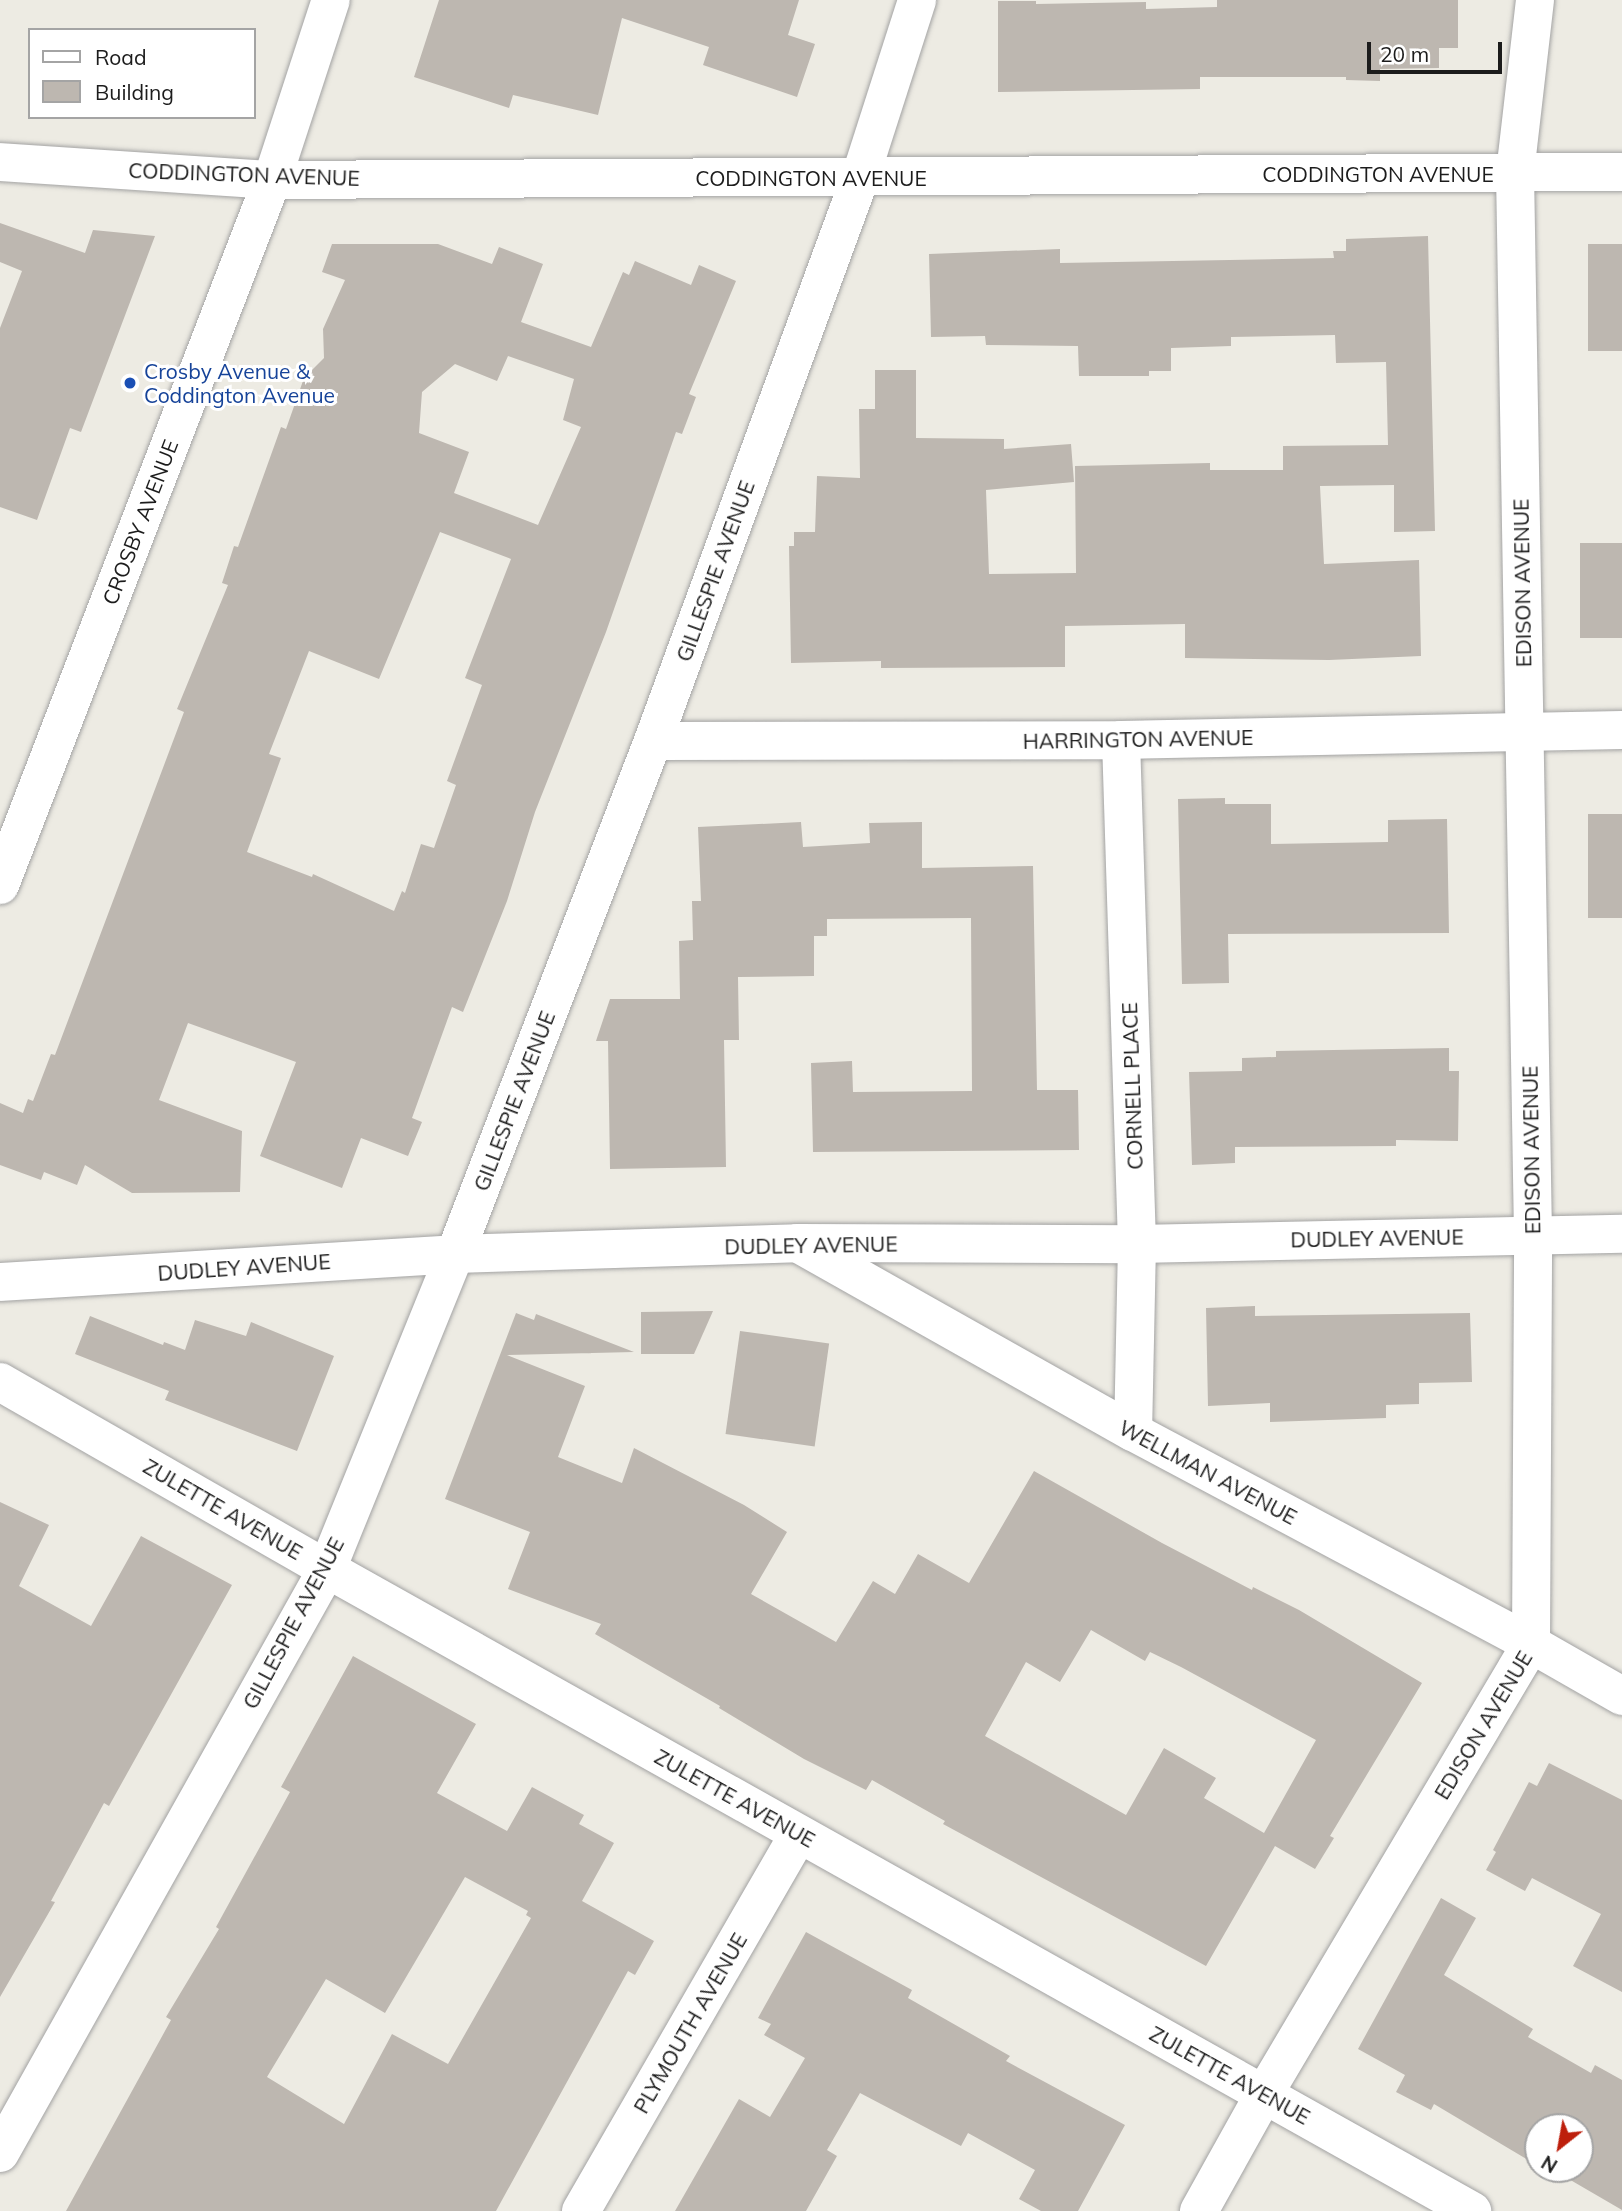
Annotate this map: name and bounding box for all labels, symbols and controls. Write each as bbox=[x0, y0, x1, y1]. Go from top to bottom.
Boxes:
legend bbox=[28, 28, 256, 119]
scale bar bbox=[1370, 28, 1505, 72]
text: 20 m bbox=[1380, 41, 1429, 67]
text: Road bbox=[95, 44, 146, 70]
text: Building bbox=[95, 79, 174, 105]
street label: CODDINGTON AVENUE bbox=[128, 157, 360, 191]
street label: CODDINGTON AVENUE bbox=[1262, 161, 1494, 187]
street label: CODDINGTON AVENUE bbox=[695, 165, 927, 191]
place label: Crosby Avenue & Coddington Avenue bbox=[144, 358, 335, 408]
marker: Crosby Avenue & Coddington Avenue bbox=[122, 375, 138, 391]
street label: CROSBY AVENUE bbox=[97, 436, 183, 608]
street label: GILLESPIE AVENUE bbox=[671, 477, 759, 665]
street label: EDISON AVENUE bbox=[1508, 498, 1536, 668]
street label: HARRINGTON AVENUE bbox=[1022, 724, 1254, 754]
street label: CORNELL PLACE bbox=[1116, 1002, 1148, 1170]
street label: GILLESPIE AVENUE bbox=[468, 1008, 560, 1194]
street label: EDISON AVENUE bbox=[1517, 1065, 1545, 1235]
street label: DUDLEY AVENUE bbox=[1290, 1224, 1464, 1252]
street label: DUDLEY AVENUE bbox=[724, 1231, 898, 1259]
street label: DUDLEY AVENUE bbox=[157, 1248, 331, 1286]
street label: WELLMAN AVENUE bbox=[1115, 1414, 1301, 1530]
street label: ZULETTE AVENUE bbox=[139, 1453, 307, 1565]
street label: GILLESPIE AVENUE bbox=[237, 1533, 349, 1713]
street label: EDISON AVENUE bbox=[1429, 1646, 1537, 1804]
street label: ZULETTE AVENUE bbox=[650, 1743, 820, 1853]
street label: PLYMOUTH AVENUE bbox=[628, 1928, 752, 2118]
street label: ZULETTE AVENUE bbox=[1145, 2020, 1315, 2130]
north arrow bbox=[1524, 2113, 1594, 2183]
text: N bbox=[1537, 2150, 1562, 2178]

